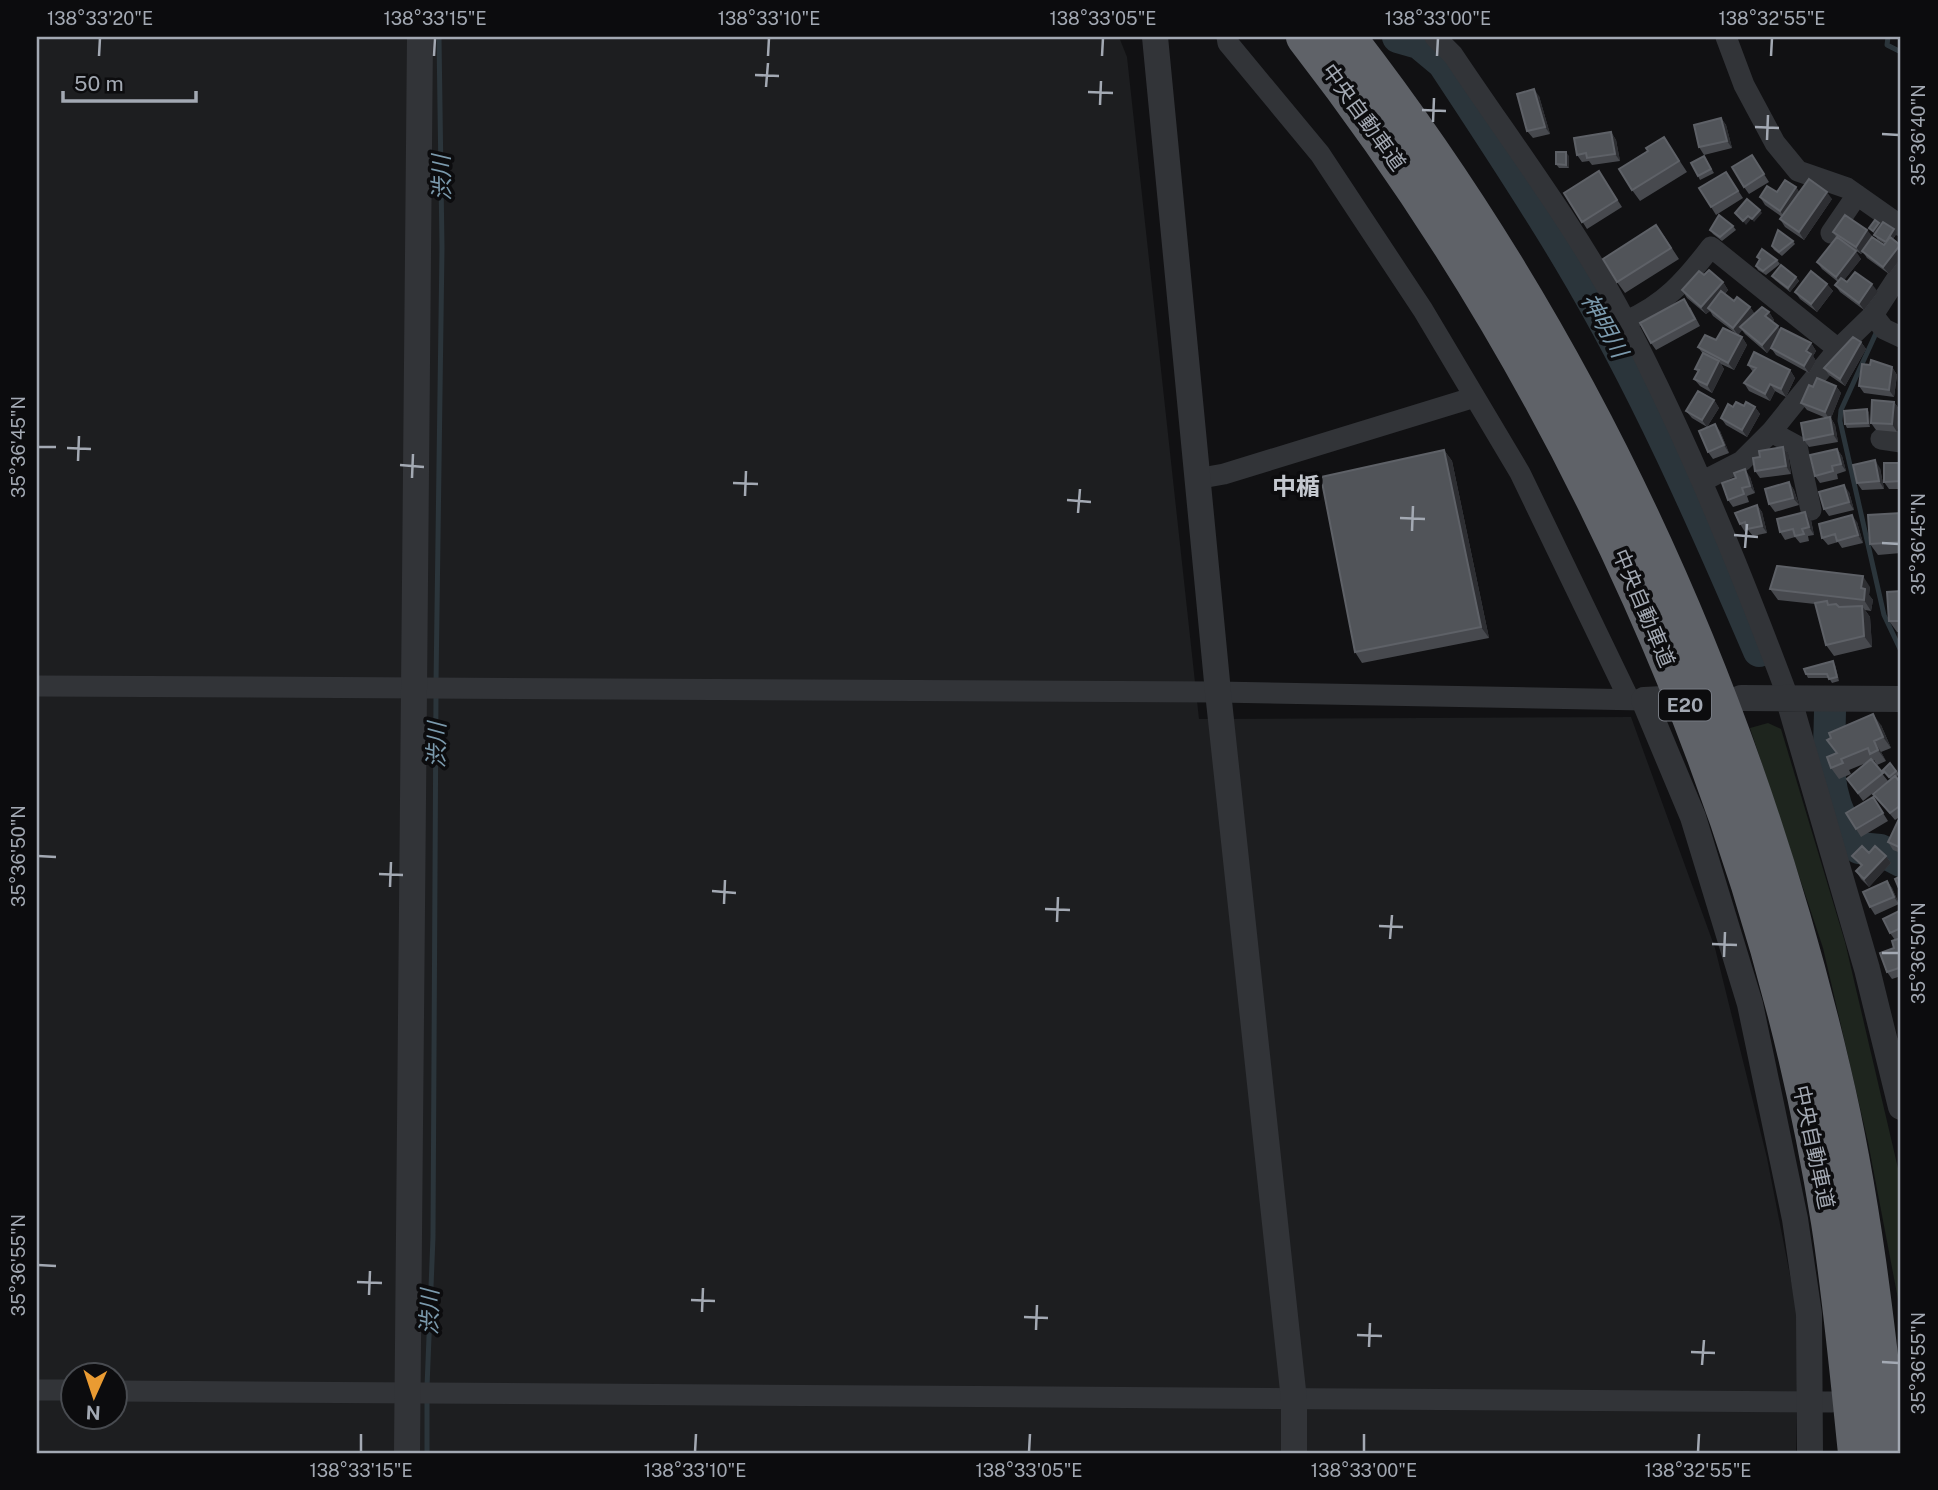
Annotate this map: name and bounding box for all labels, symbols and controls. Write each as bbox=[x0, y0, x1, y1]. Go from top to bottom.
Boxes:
text: 138°33'20"E bbox=[47, 8, 153, 29]
text: 138°33'15"E bbox=[383, 8, 487, 29]
text: 138°33'10"E bbox=[718, 8, 820, 29]
text: 138°33'05"E bbox=[1050, 8, 1156, 29]
text: 138°33'00"E bbox=[1385, 8, 1491, 29]
text: 138°32'55"E bbox=[1719, 8, 1825, 29]
street label: 中央自動車道 bbox=[1317, 59, 1411, 175]
scale bar bbox=[63, 60, 196, 104]
text: 50 m bbox=[74, 71, 124, 96]
text: 35°36'40"N bbox=[1908, 84, 1929, 186]
water label: 渋川 bbox=[427, 152, 455, 201]
water label: 神明川 bbox=[1576, 288, 1635, 364]
text: 35°36'45"N bbox=[8, 396, 29, 498]
district label: 中楯 bbox=[1272, 472, 1320, 500]
text: 35°36'45"N bbox=[1908, 493, 1929, 595]
street label: 中央自動車道 bbox=[1608, 545, 1680, 671]
road number: E20 bbox=[1659, 690, 1711, 720]
water label: 渋川 bbox=[422, 719, 450, 768]
text: 35°36'50"N bbox=[8, 805, 29, 907]
text: 35°36'50"N bbox=[1908, 902, 1929, 1004]
street label: 中央自動車道 bbox=[1789, 1083, 1839, 1211]
text: 35°36'55"N bbox=[8, 1214, 29, 1316]
water label: 渋川 bbox=[415, 1286, 443, 1335]
text: 35°36'55"N bbox=[1908, 1312, 1929, 1414]
north arrow bbox=[60, 1360, 130, 1430]
text: N bbox=[85, 1402, 101, 1424]
text: 138°33'15"E bbox=[309, 1460, 413, 1481]
text: 138°33'10"E bbox=[644, 1460, 746, 1481]
text: 138°33'05"E bbox=[976, 1460, 1082, 1481]
text: 138°33'00"E bbox=[1311, 1460, 1417, 1481]
text: 138°32'55"E bbox=[1645, 1460, 1751, 1481]

